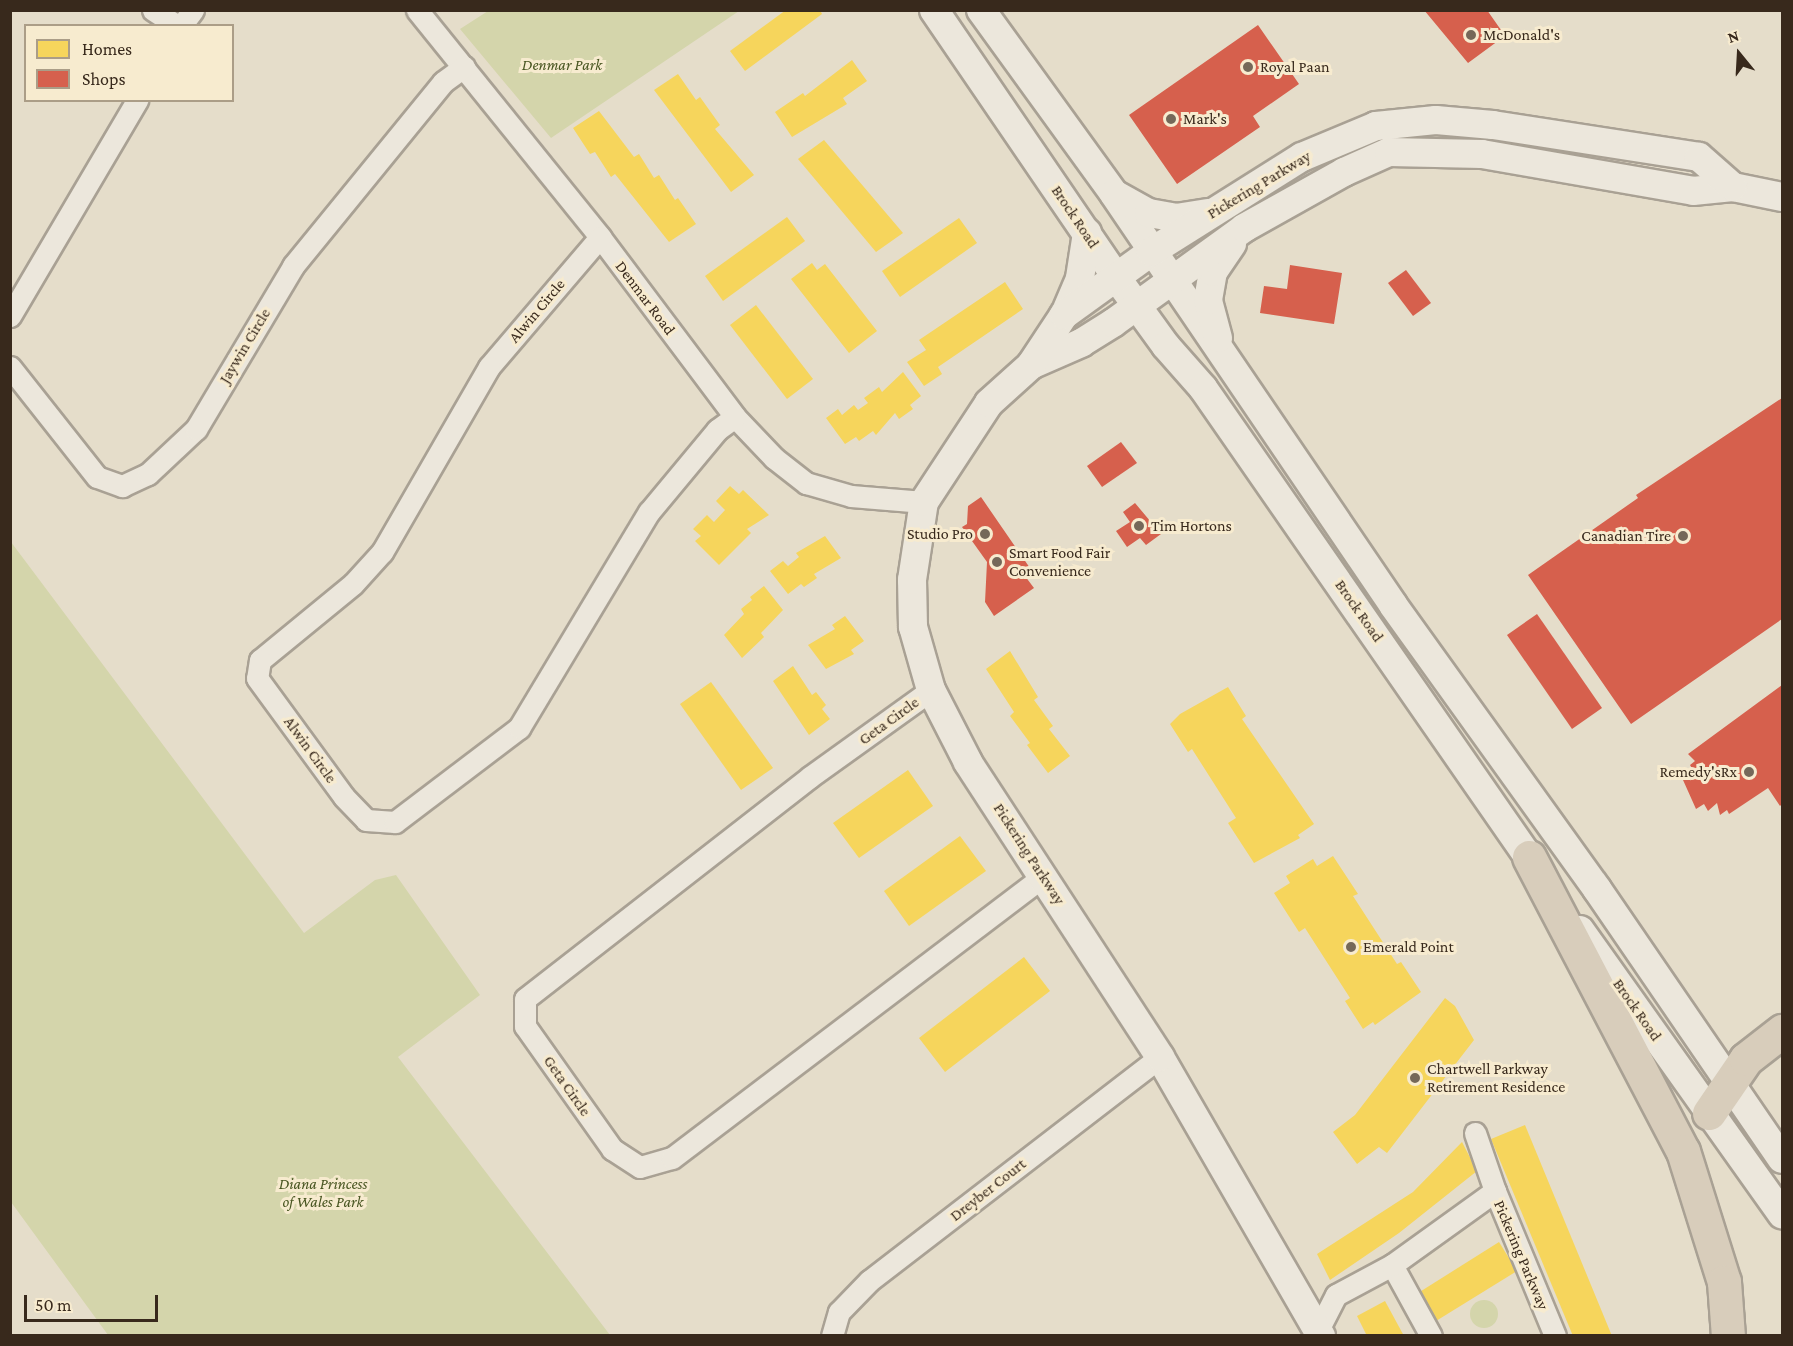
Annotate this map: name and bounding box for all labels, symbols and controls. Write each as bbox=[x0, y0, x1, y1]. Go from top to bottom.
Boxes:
legend bbox=[24, 24, 234, 102]
north arrow bbox=[1709, 24, 1769, 84]
place label: McDonald's bbox=[1483, 25, 1560, 45]
text: N bbox=[1725, 27, 1741, 46]
marker: McDonald's bbox=[1464, 28, 1478, 42]
text: Homes bbox=[82, 39, 132, 59]
park label: Denmar Park bbox=[522, 55, 602, 75]
place label: Royal Paan bbox=[1260, 57, 1330, 77]
marker: Royal Paan bbox=[1241, 60, 1255, 74]
text: Shops bbox=[82, 69, 126, 89]
place label: Mark's bbox=[1183, 109, 1227, 129]
marker: Mark's bbox=[1164, 112, 1178, 126]
street label: Pickering Parkway bbox=[1204, 147, 1314, 223]
street label: Brock Road bbox=[1047, 182, 1103, 252]
street label: Denmar Road bbox=[611, 257, 679, 339]
street label: Alwin Circle bbox=[505, 275, 569, 347]
street label: Jaywin Circle bbox=[215, 305, 275, 387]
place label: Tim Hortons bbox=[1151, 516, 1232, 536]
marker: Tim Hortons bbox=[1132, 519, 1146, 533]
place label: Studio Pro bbox=[907, 524, 973, 544]
place label: Canadian Tire bbox=[1581, 526, 1671, 546]
marker: Studio Pro bbox=[978, 527, 992, 541]
marker: Canadian Tire bbox=[1676, 529, 1690, 543]
place label: Smart Food Fair Convenience bbox=[1009, 543, 1110, 581]
marker: Smart Food Fair Convenience bbox=[990, 555, 1004, 569]
street label: Brock Road bbox=[1331, 576, 1387, 646]
street label: Geta Circle bbox=[855, 693, 923, 749]
street label: Alwin Circle bbox=[279, 713, 341, 787]
place label: Remedy'sRx bbox=[1659, 762, 1737, 782]
marker: Remedy'sRx bbox=[1742, 765, 1756, 779]
street label: Pickering Parkway bbox=[989, 800, 1069, 908]
place label: Emerald Point bbox=[1363, 937, 1454, 957]
marker: Emerald Point bbox=[1344, 940, 1358, 954]
street label: Brock Road bbox=[1609, 975, 1665, 1045]
street label: Geta Circle bbox=[539, 1052, 595, 1120]
place label: Chartwell Parkway Retirement Residence bbox=[1427, 1059, 1565, 1097]
marker: Chartwell Parkway Retirement Residence bbox=[1408, 1071, 1422, 1085]
street label: Dreyber Court bbox=[946, 1154, 1030, 1226]
park label: Diana Princess of Wales Park bbox=[279, 1174, 367, 1212]
street label: Pickering Parkway bbox=[1489, 1197, 1553, 1313]
scale bar bbox=[27, 1283, 160, 1321]
text: 50 m bbox=[35, 1295, 72, 1315]

